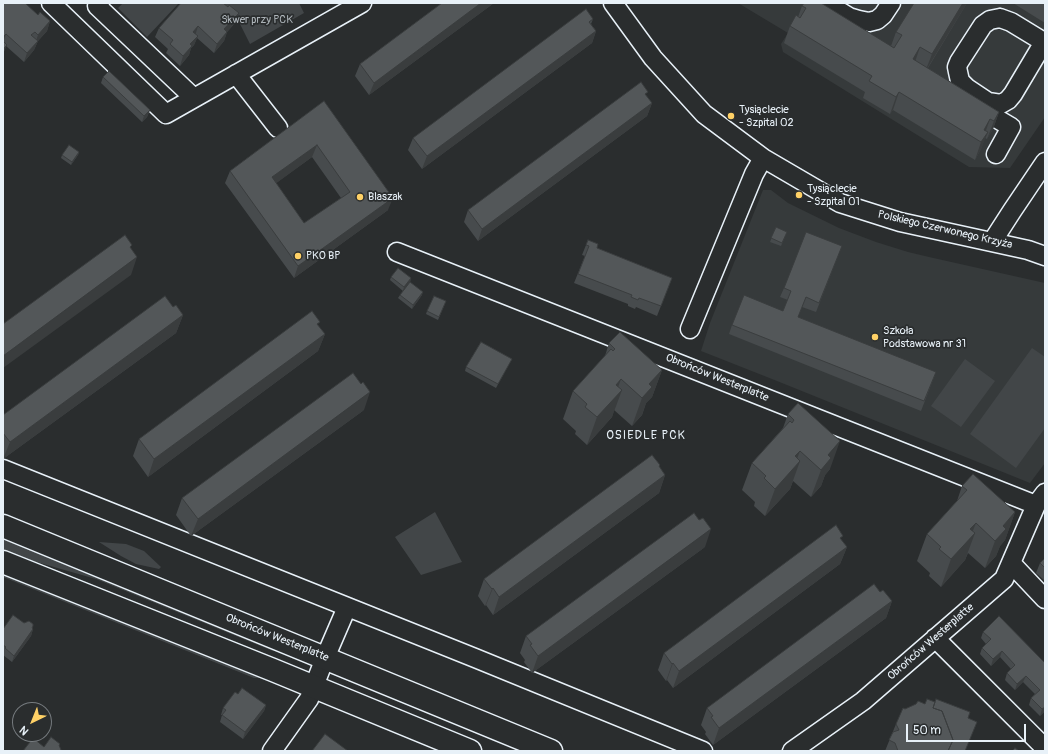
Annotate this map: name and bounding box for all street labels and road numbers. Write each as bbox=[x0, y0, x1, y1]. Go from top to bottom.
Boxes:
street label: Polskiego Czerwonego Krzyża bbox=[876, 208, 1014, 252]
street label: Obrońców Westerplatte bbox=[663, 351, 771, 405]
street label: Obrońców Westerplatte bbox=[885, 601, 977, 683]
street label: Obrońców Westerplatte bbox=[223, 611, 331, 665]

